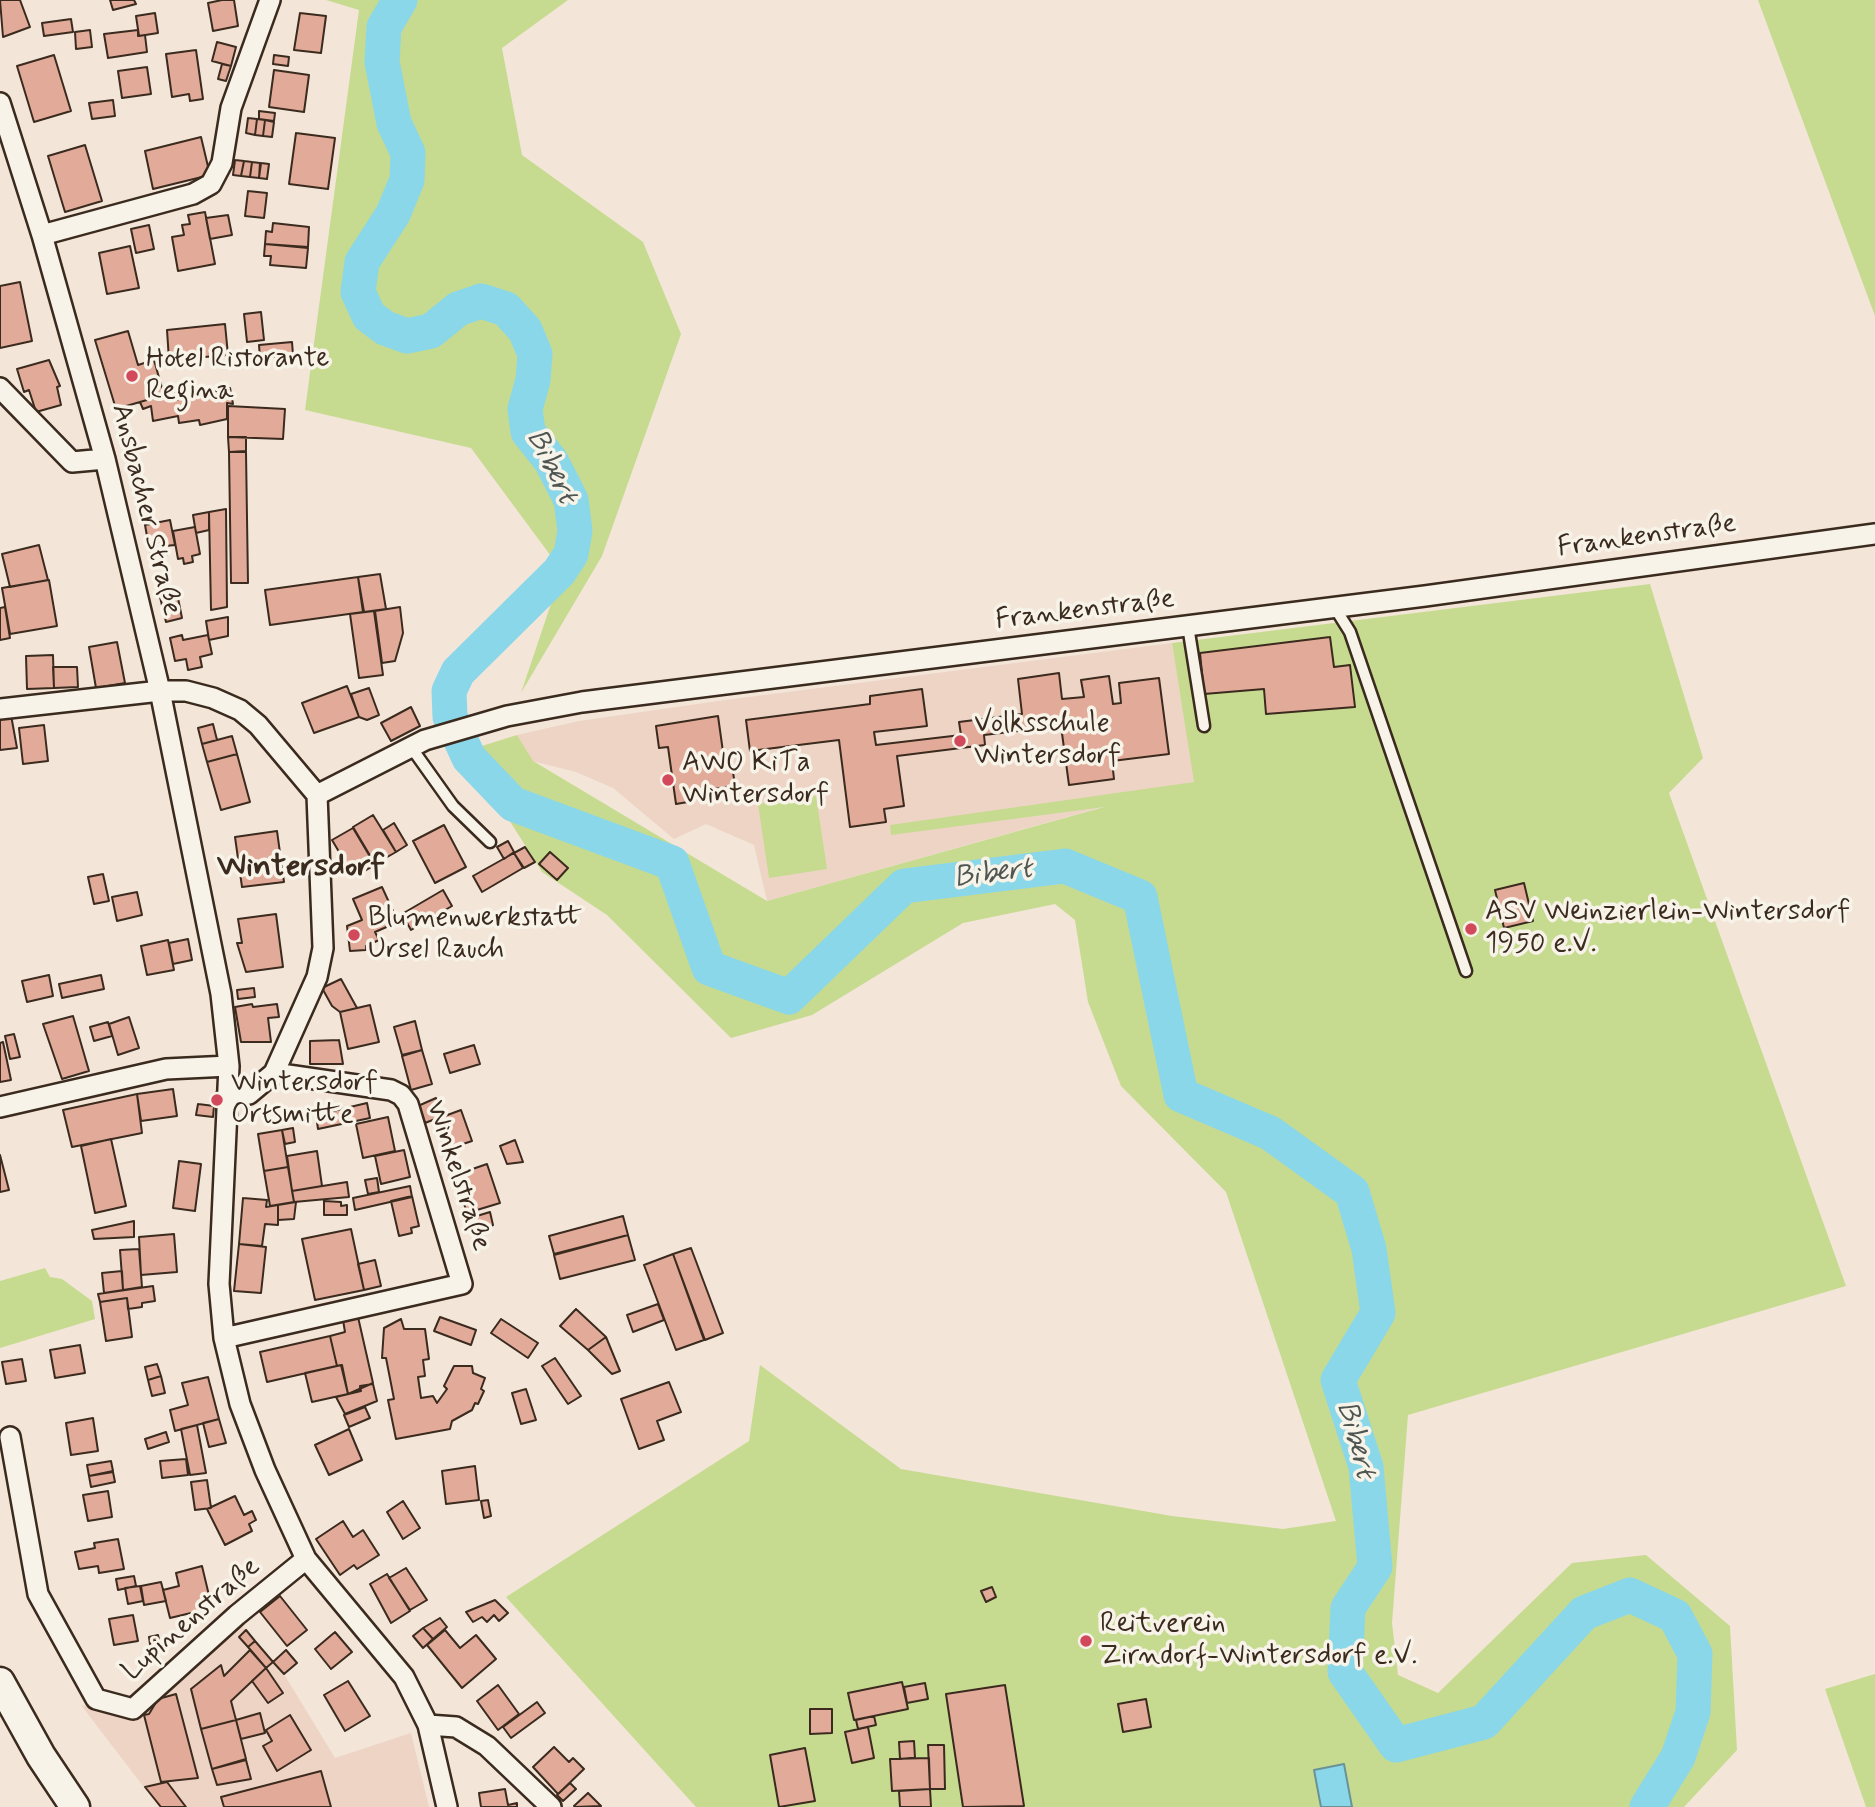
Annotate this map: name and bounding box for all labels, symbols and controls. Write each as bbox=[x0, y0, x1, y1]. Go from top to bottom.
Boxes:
place label: Hotel Ristorante Regina bbox=[146, 343, 329, 409]
marker: Hotel Ristorante Regina bbox=[124, 368, 140, 384]
street label: Ansbacher Straße bbox=[102, 401, 188, 619]
water label: Bibert bbox=[517, 424, 583, 510]
street label: Frankenstraße bbox=[1556, 508, 1738, 566]
street label: Frankenstraße bbox=[994, 583, 1176, 639]
place label: Volksschule Wintersdorf bbox=[974, 708, 1121, 774]
marker: Volksschule Wintersdorf bbox=[952, 733, 968, 749]
place label: AWO KiTa Wintersdorf bbox=[682, 747, 829, 813]
marker: AWO KiTa Wintersdorf bbox=[660, 772, 676, 788]
district label: Wintersdorf bbox=[217, 849, 385, 887]
water label: Bibert bbox=[952, 852, 1034, 898]
place label: ASV Weinzierlein-Wintersdorf 1950 e.V. bbox=[1485, 896, 1850, 962]
place label: Blumenwerkstatt Ursel Rauch bbox=[368, 902, 582, 968]
marker: ASV Weinzierlein-Wintersdorf 1950 e.V. bbox=[1463, 921, 1479, 937]
marker: Blumenwerkstatt Ursel Rauch bbox=[346, 927, 362, 943]
place label: Wintersdorf Ortsmitte bbox=[231, 1067, 378, 1133]
marker: Wintersdorf Ortsmitte bbox=[209, 1092, 225, 1108]
street label: Winkelstraße bbox=[417, 1097, 497, 1255]
water label: Bibert bbox=[1326, 1397, 1382, 1483]
street label: Lupinenstraße bbox=[116, 1551, 268, 1689]
place label: Reitverein Zirndorf-Wintersdorf e.V. bbox=[1100, 1608, 1417, 1674]
marker: Reitverein Zirndorf-Wintersdorf e.V. bbox=[1078, 1633, 1094, 1649]

